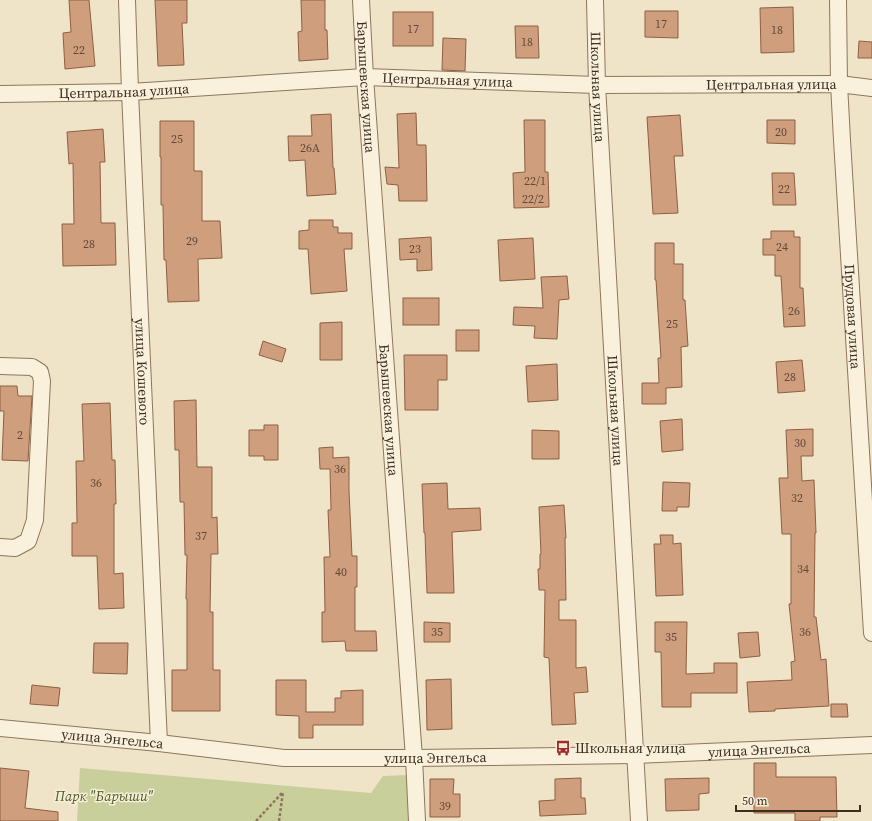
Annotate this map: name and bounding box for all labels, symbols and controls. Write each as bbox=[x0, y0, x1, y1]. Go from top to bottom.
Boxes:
house number: 17 bbox=[655, 16, 667, 32]
street label: Барышевская улица bbox=[352, 20, 380, 154]
house number: 17 bbox=[407, 21, 419, 37]
house number: 18 bbox=[771, 22, 783, 38]
street label: Школьная улица bbox=[586, 31, 610, 144]
house number: 18 bbox=[521, 34, 533, 50]
house number: 22 bbox=[73, 42, 85, 58]
street label: Центральная улица bbox=[382, 68, 514, 92]
street label: Центральная улица bbox=[706, 74, 838, 95]
street label: Центральная улица bbox=[59, 78, 191, 103]
house number: 20 bbox=[775, 124, 787, 140]
house number: 25 bbox=[171, 131, 183, 147]
house number: 26А bbox=[300, 140, 320, 156]
house number: 22/1 bbox=[524, 173, 546, 189]
house number: 22 bbox=[778, 181, 790, 197]
house number: 22/2 bbox=[522, 191, 544, 207]
house number: 29 bbox=[186, 233, 198, 249]
house number: 28 bbox=[83, 236, 95, 252]
house number: 24 bbox=[776, 239, 788, 255]
house number: 23 bbox=[409, 241, 421, 257]
street label: Прудовая улица bbox=[840, 264, 866, 371]
house number: 26 bbox=[788, 303, 800, 319]
house number: 25 bbox=[666, 316, 678, 332]
street label: улица Кошевого bbox=[130, 318, 155, 426]
street label: Барышевская улица bbox=[374, 343, 404, 478]
street label: Школьная улица bbox=[602, 355, 629, 467]
house number: 28 bbox=[784, 369, 796, 385]
house number: 2 bbox=[17, 427, 23, 443]
house number: 30 bbox=[794, 435, 806, 451]
house number: 36 bbox=[334, 461, 346, 477]
house number: 36 bbox=[90, 475, 102, 491]
house number: 32 bbox=[791, 490, 803, 506]
house number: 37 bbox=[195, 528, 207, 544]
house number: 34 bbox=[797, 561, 809, 577]
house number: 40 bbox=[335, 564, 347, 580]
house number: 35 bbox=[431, 624, 443, 640]
house number: 36 bbox=[799, 624, 811, 640]
house number: 35 bbox=[665, 629, 677, 645]
street label: улица Энгельса bbox=[61, 724, 166, 754]
place label: Школьная улица bbox=[575, 738, 687, 758]
street label: улица Энгельса bbox=[708, 738, 812, 762]
bus stop icon: Школьная улица bbox=[554, 739, 572, 757]
street label: улица Энгельса bbox=[384, 747, 488, 768]
park label: Парк "Барыши" bbox=[54, 786, 153, 806]
scale bar bbox=[736, 787, 860, 813]
text: 50 m bbox=[742, 793, 768, 809]
house number: 39 bbox=[439, 798, 451, 814]

